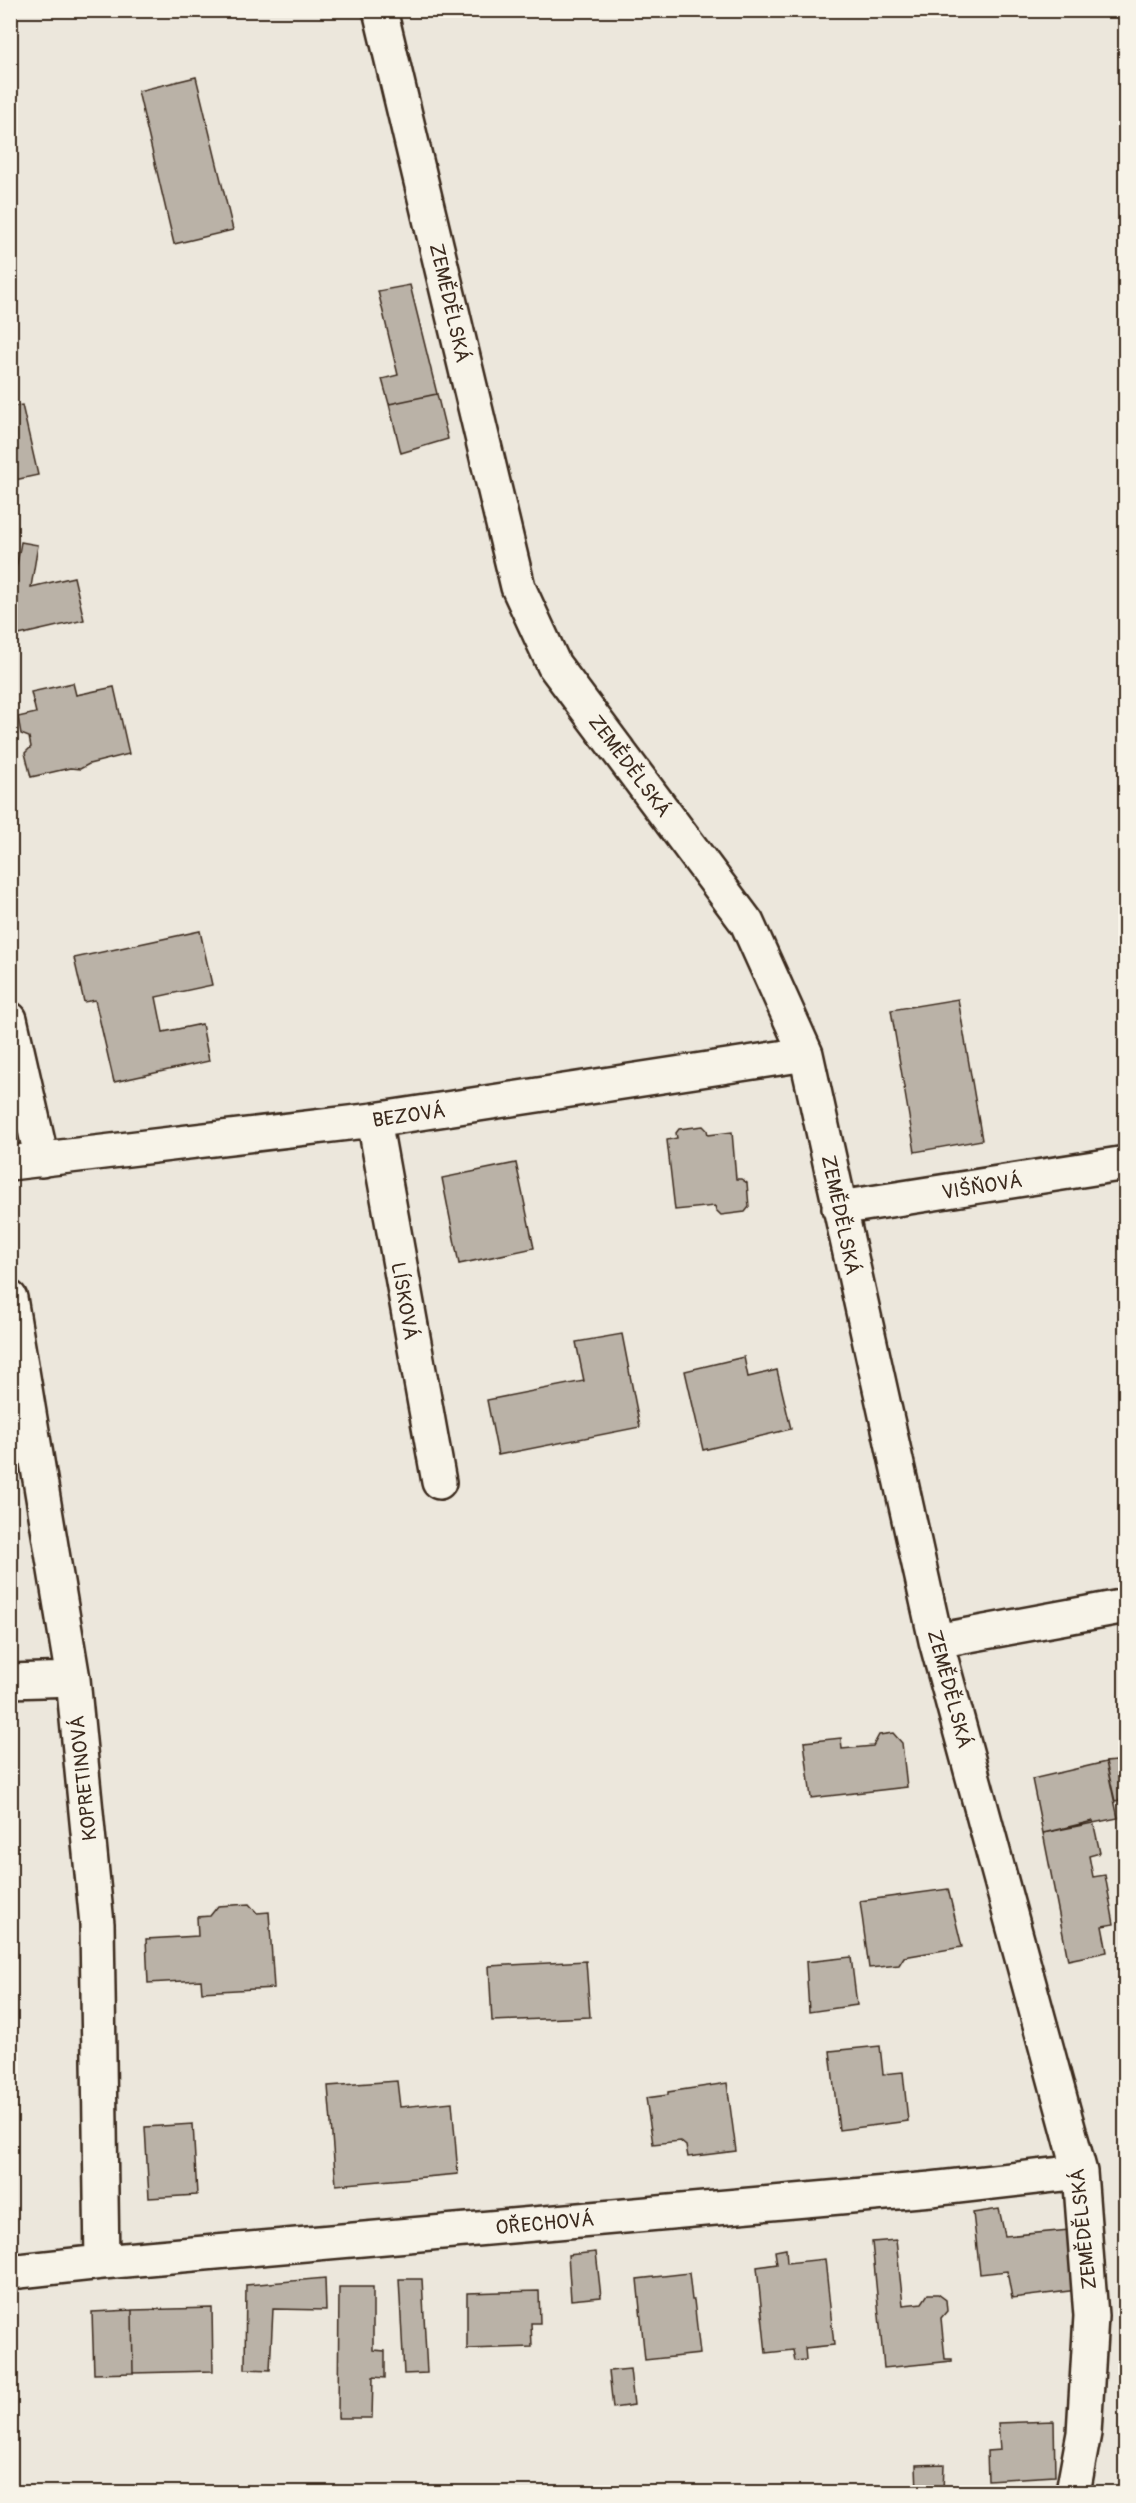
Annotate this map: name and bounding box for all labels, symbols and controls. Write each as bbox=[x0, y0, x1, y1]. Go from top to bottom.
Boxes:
street label: ZEMĚDĚLSKÁ bbox=[424, 241, 475, 365]
street label: ZEMĚDĚLSKÁ bbox=[583, 710, 676, 822]
street label: BEZOVÁ bbox=[371, 1098, 447, 1133]
street label: ZEMĚDĚLSKÁ bbox=[816, 1153, 865, 1277]
street label: VIŠŇOVÁ bbox=[940, 1167, 1024, 1205]
street label: LÍSKOVÁ bbox=[385, 1260, 424, 1342]
street label: ZEMĚDĚLSKÁ bbox=[922, 1627, 977, 1751]
street label: KOPRETINOVÁ bbox=[64, 1714, 103, 1842]
street label: ZEMĚDĚLSKÁ bbox=[1065, 2167, 1102, 2291]
street label: OŘECHOVÁ bbox=[495, 2207, 595, 2240]

